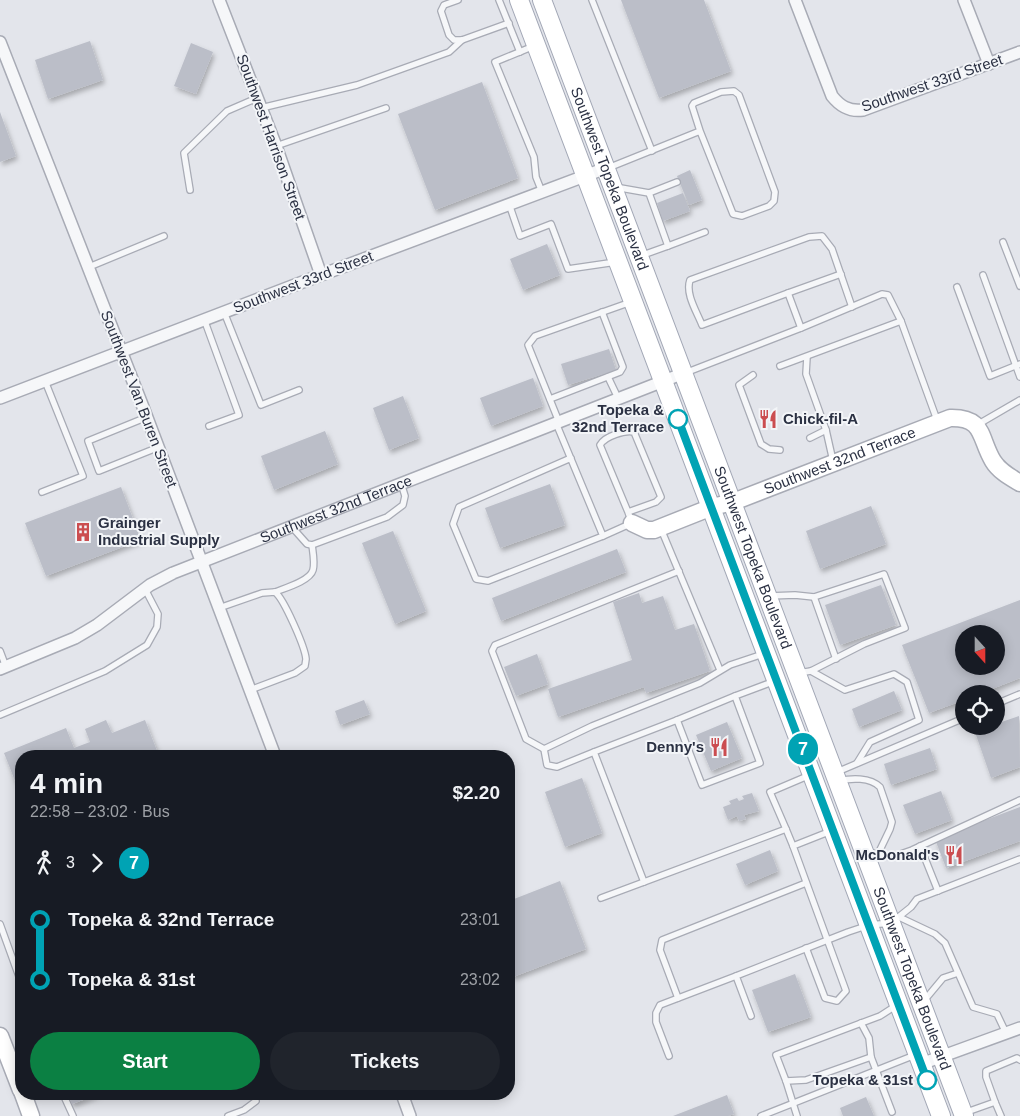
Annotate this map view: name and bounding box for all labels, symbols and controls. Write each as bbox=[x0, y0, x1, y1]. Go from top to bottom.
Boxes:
street label: Southwest 33rd Street bbox=[859, 50, 1006, 115]
street label: Southwest Harrison Street bbox=[234, 52, 310, 223]
street label: Southwest Topeka Boulevard bbox=[568, 85, 652, 272]
street label: Southwest 33rd Street bbox=[230, 247, 376, 316]
street label: Southwest Van Buren Street bbox=[98, 308, 181, 490]
place label: Topeka & 32nd Terrace bbox=[572, 401, 664, 435]
restaurant icon: Chick-fil-A bbox=[757, 408, 779, 430]
marker: Topeka & 32nd Terrace bbox=[668, 409, 688, 429]
place label: Chick-fil-A bbox=[783, 410, 858, 427]
street label: Southwest 32nd Terrace bbox=[761, 423, 918, 497]
street label: Southwest Topeka Boulevard bbox=[711, 464, 796, 651]
street label: Southwest 32nd Terrace bbox=[257, 471, 414, 546]
place label: Grainger Industrial Supply bbox=[98, 514, 220, 548]
building icon: Grainger Industrial Supply bbox=[72, 521, 94, 543]
north arrow bbox=[955, 625, 1005, 675]
map controls bbox=[955, 625, 1005, 735]
button: locate bbox=[955, 685, 1005, 735]
line badge: 7 bbox=[787, 733, 819, 765]
restaurant icon: Denny's bbox=[708, 736, 730, 758]
place label: Denny's bbox=[646, 738, 704, 755]
text: 7 bbox=[798, 739, 808, 759]
text: 4 min bbox=[30, 768, 103, 799]
text: $2.20 bbox=[452, 782, 500, 803]
text: 22:58 – 23:02 · Bus bbox=[30, 803, 170, 820]
restaurant icon: McDonald's bbox=[943, 844, 965, 866]
place label: McDonald's bbox=[855, 846, 939, 863]
icon: walk bbox=[30, 849, 58, 877]
icon: forward bbox=[83, 849, 111, 877]
text: 7 bbox=[129, 853, 139, 873]
text: 3 bbox=[66, 854, 75, 871]
street label: Southwest Topeka Boulevard bbox=[870, 884, 955, 1072]
text: Topeka & 32nd Terrace bbox=[68, 909, 274, 930]
text: 23:01 bbox=[460, 911, 500, 928]
text: Topeka & 31st bbox=[68, 969, 195, 990]
text: 23:02 bbox=[460, 971, 500, 988]
button: Start bbox=[30, 1032, 260, 1090]
button: Tickets bbox=[270, 1032, 500, 1090]
marker: Topeka & 31st bbox=[917, 1070, 937, 1090]
place label: Topeka & 31st bbox=[812, 1071, 913, 1088]

